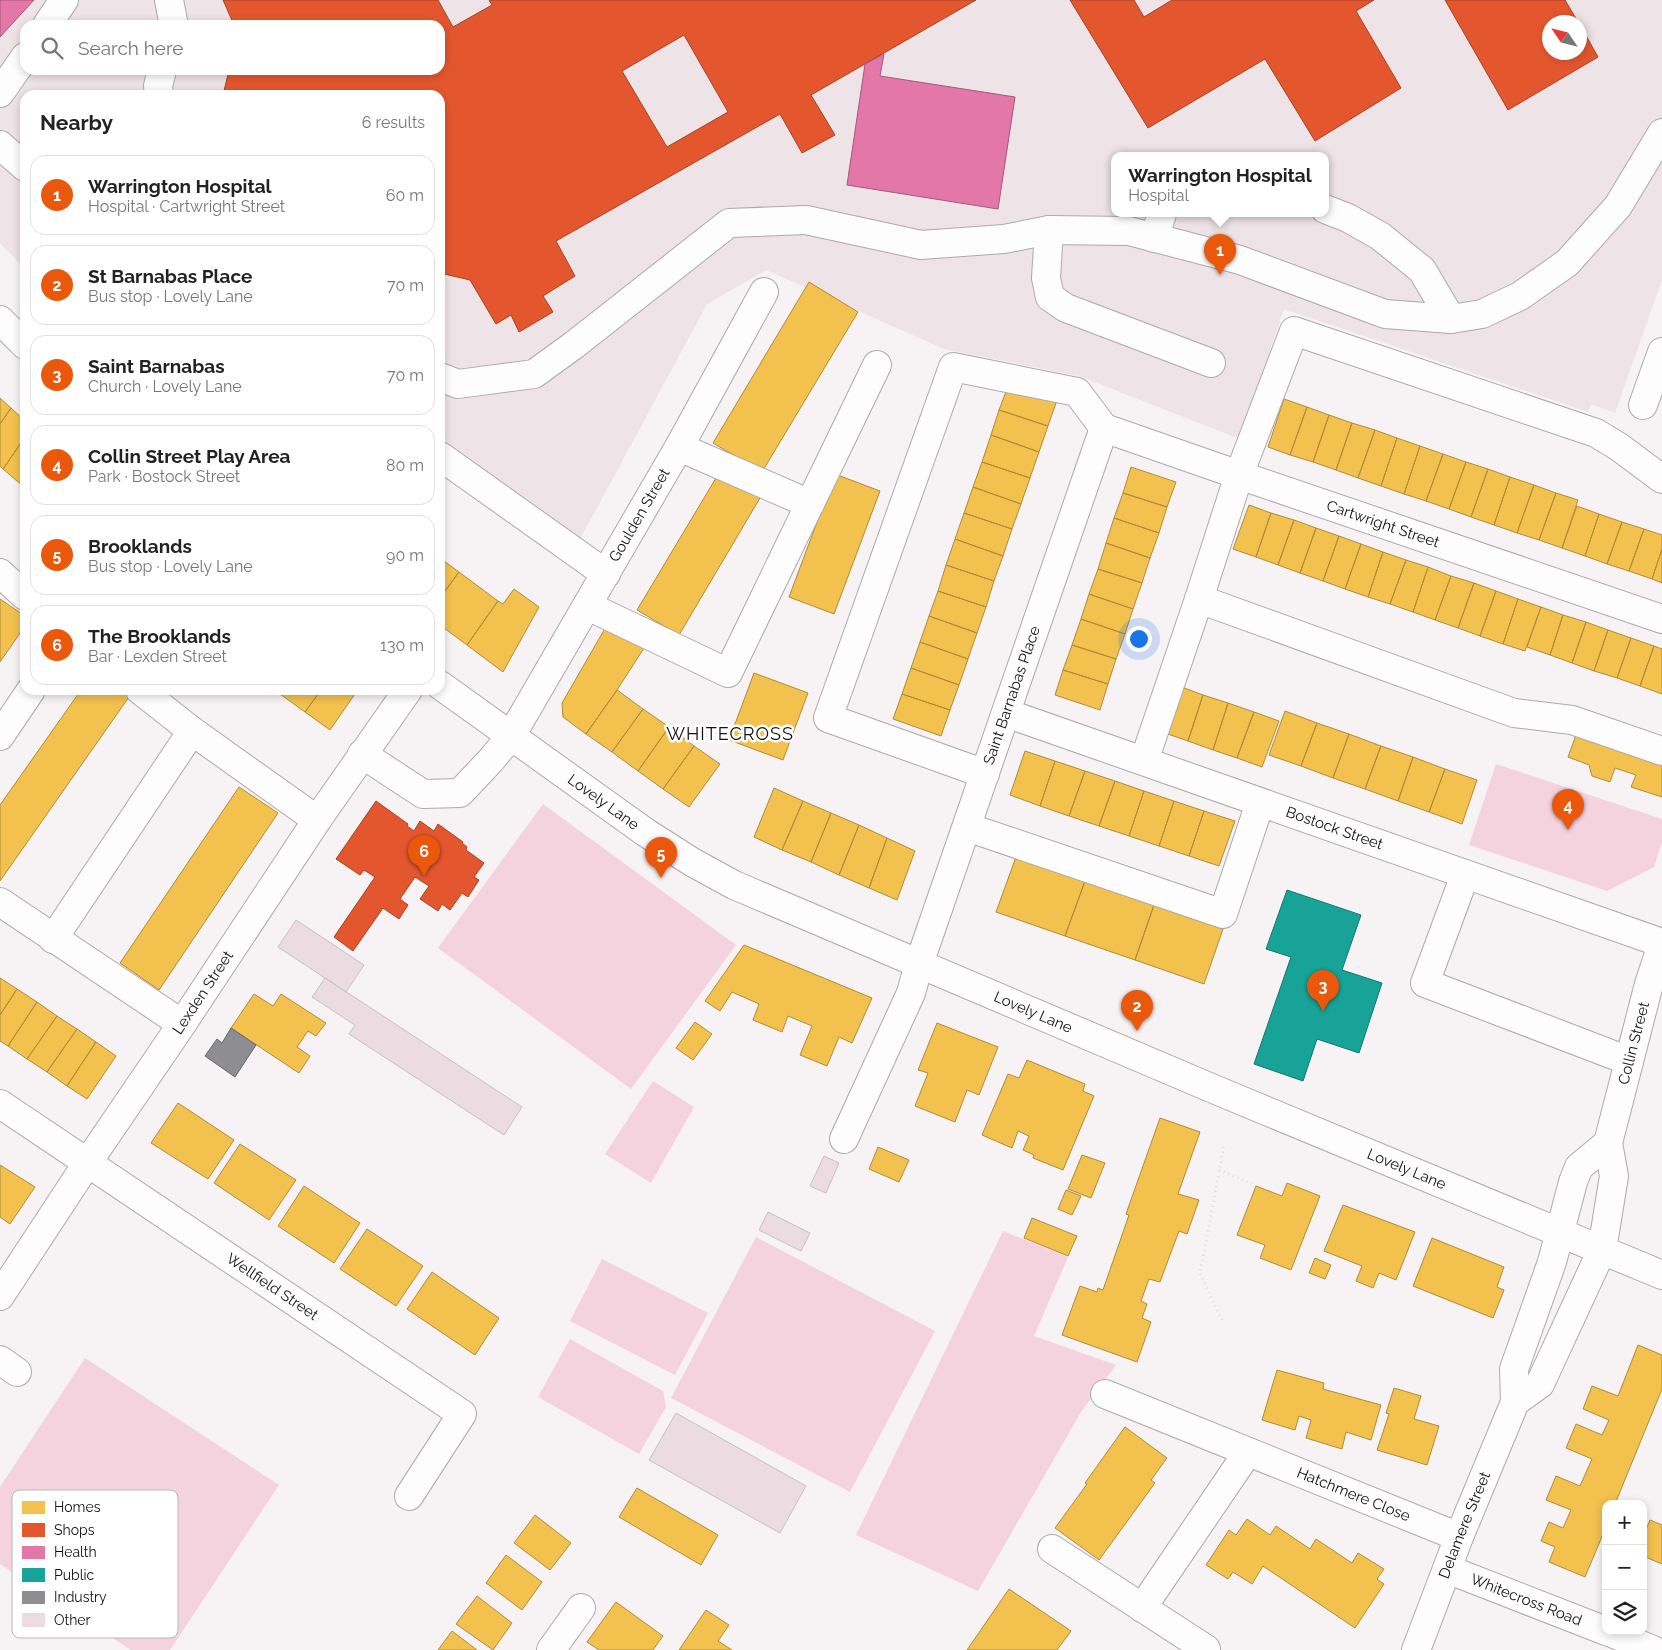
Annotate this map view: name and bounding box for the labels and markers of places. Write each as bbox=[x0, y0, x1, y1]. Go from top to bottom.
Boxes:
pin: 1 bbox=[1204, 234, 1236, 275]
pin: 4 bbox=[1552, 789, 1584, 830]
pin: 6 bbox=[408, 835, 440, 876]
pin: 5 bbox=[645, 837, 677, 878]
pin: 3 bbox=[1307, 970, 1339, 1011]
pin: 2 bbox=[1121, 990, 1153, 1031]

